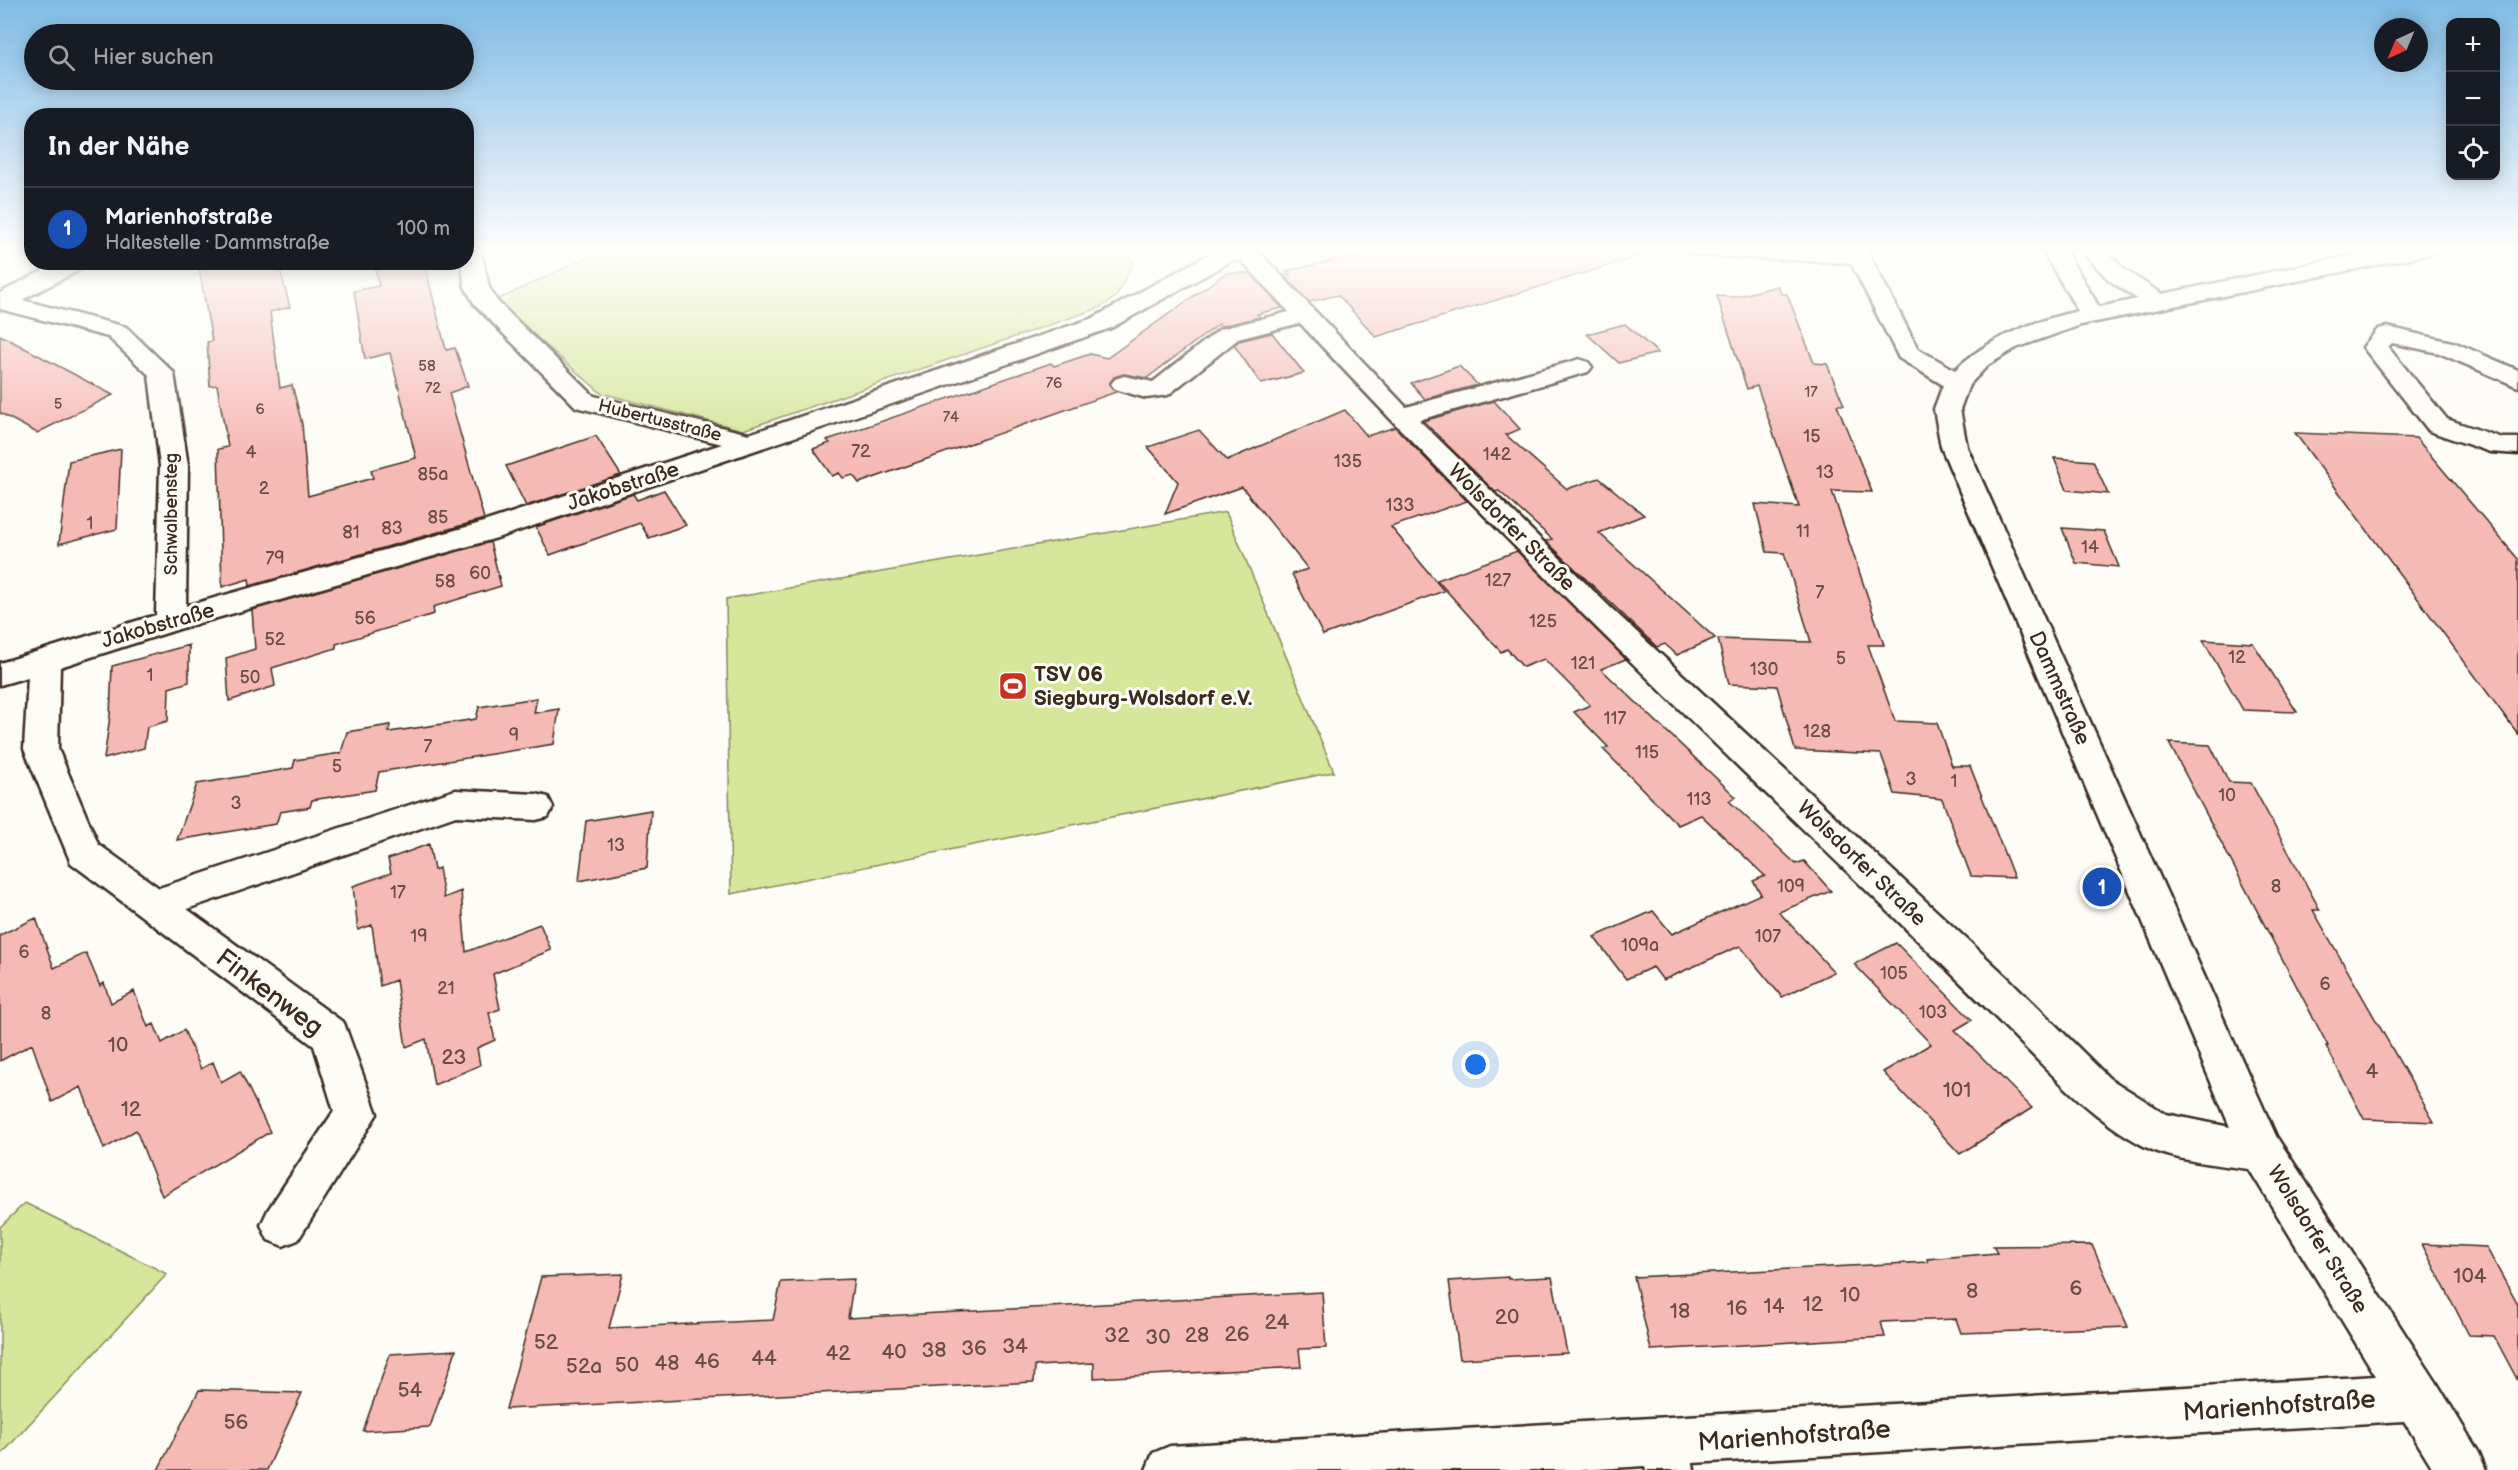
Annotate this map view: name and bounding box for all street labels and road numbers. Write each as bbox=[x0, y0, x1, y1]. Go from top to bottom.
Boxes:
street label: Hubertusstraße bbox=[596, 395, 724, 446]
street label: Schwalbensteg bbox=[161, 453, 182, 575]
street label: Jakobstraße bbox=[564, 457, 682, 516]
street label: Wolsdorfer Straße bbox=[1443, 458, 1581, 596]
street label: Jakobstraße bbox=[99, 597, 217, 654]
street label: Dammstraße bbox=[2023, 628, 2096, 749]
street label: Wolsdorfer Straße bbox=[1792, 795, 1931, 931]
street label: Finkenweg bbox=[209, 943, 329, 1044]
street label: Wolsdorfer Straße bbox=[2262, 1161, 2373, 1318]
street label: Marienhofstraße bbox=[2182, 1384, 2377, 1429]
street label: Marienhofstraße bbox=[1697, 1414, 1892, 1459]

